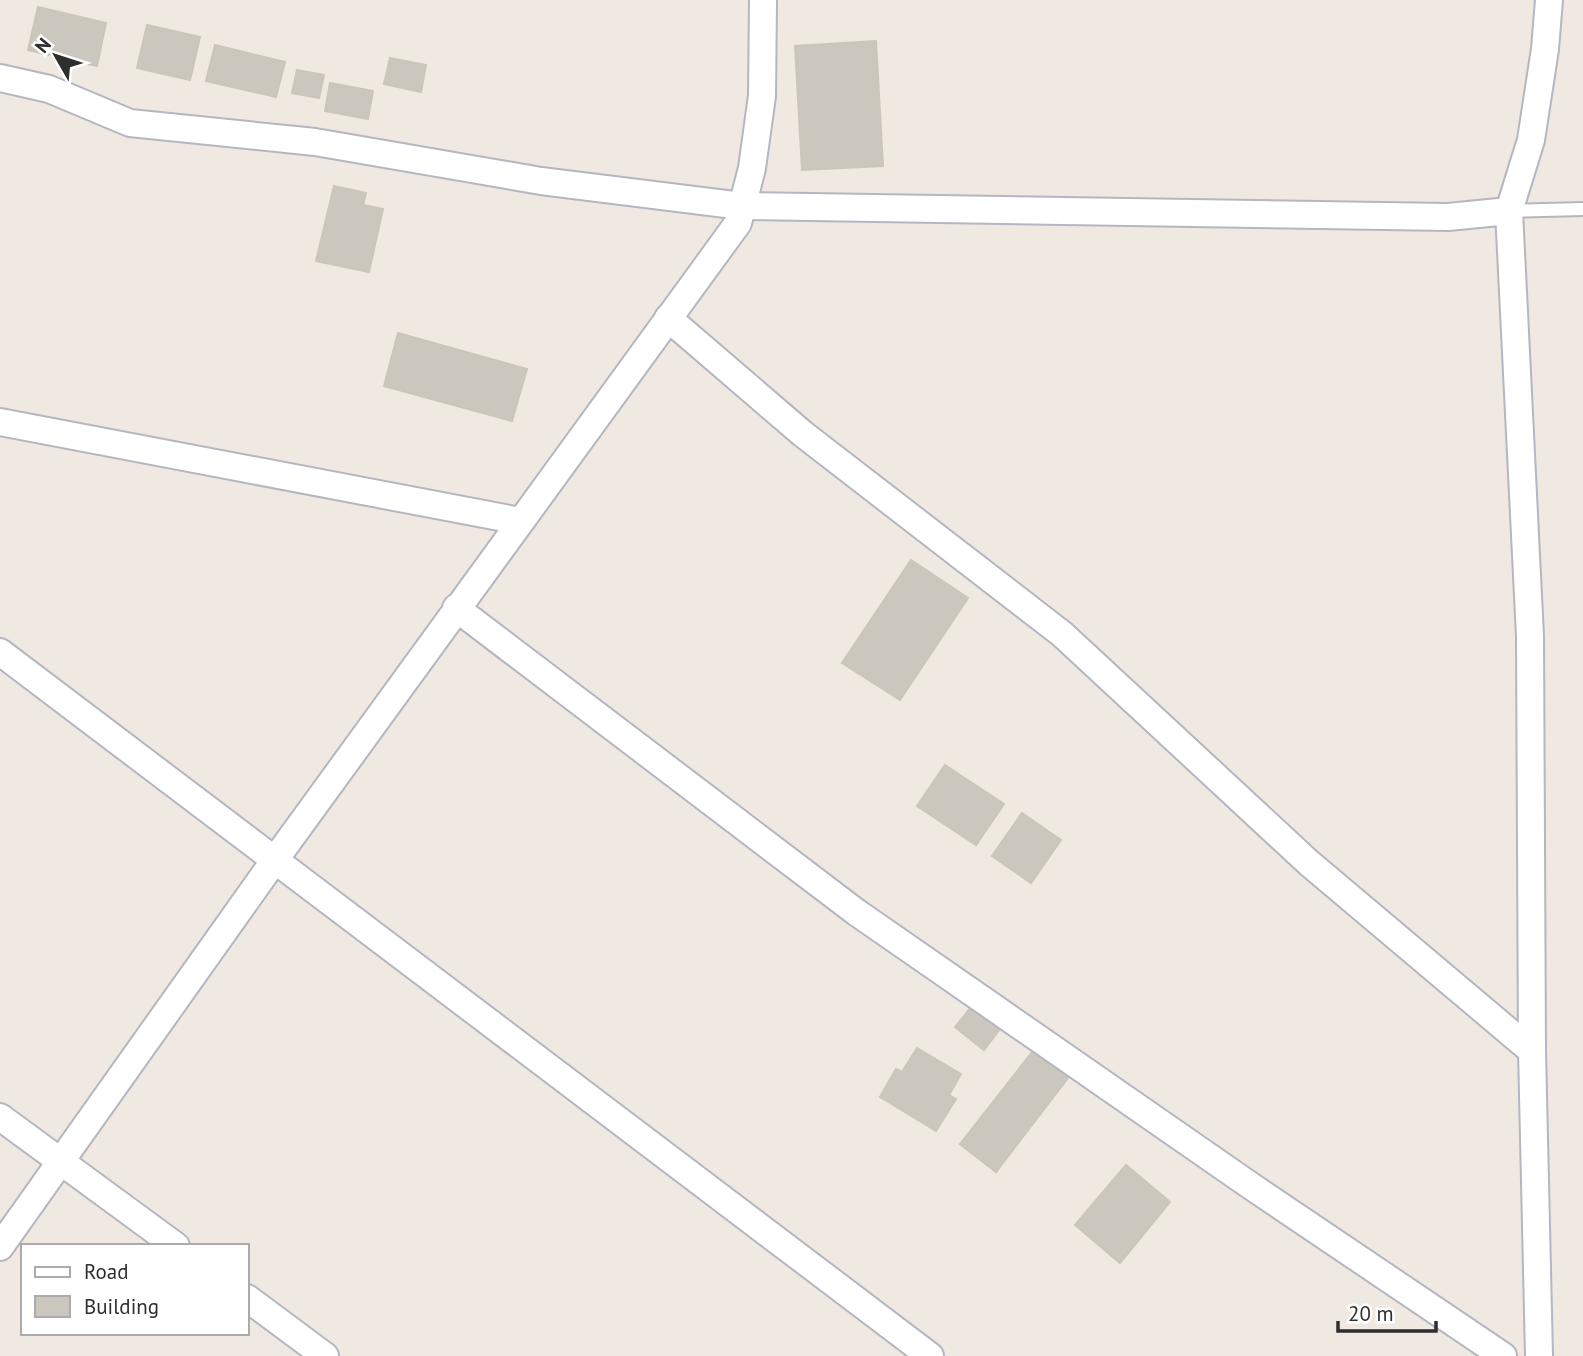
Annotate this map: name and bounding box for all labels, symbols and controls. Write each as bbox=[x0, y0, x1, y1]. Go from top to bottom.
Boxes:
north arrow bbox=[21, 21, 91, 91]
text: N bbox=[30, 33, 56, 58]
legend bbox=[21, 1244, 248, 1335]
text: Road bbox=[84, 1258, 128, 1285]
scale bar bbox=[1338, 1290, 1436, 1334]
text: Building bbox=[84, 1293, 159, 1320]
text: 20 m bbox=[1348, 1300, 1394, 1327]

